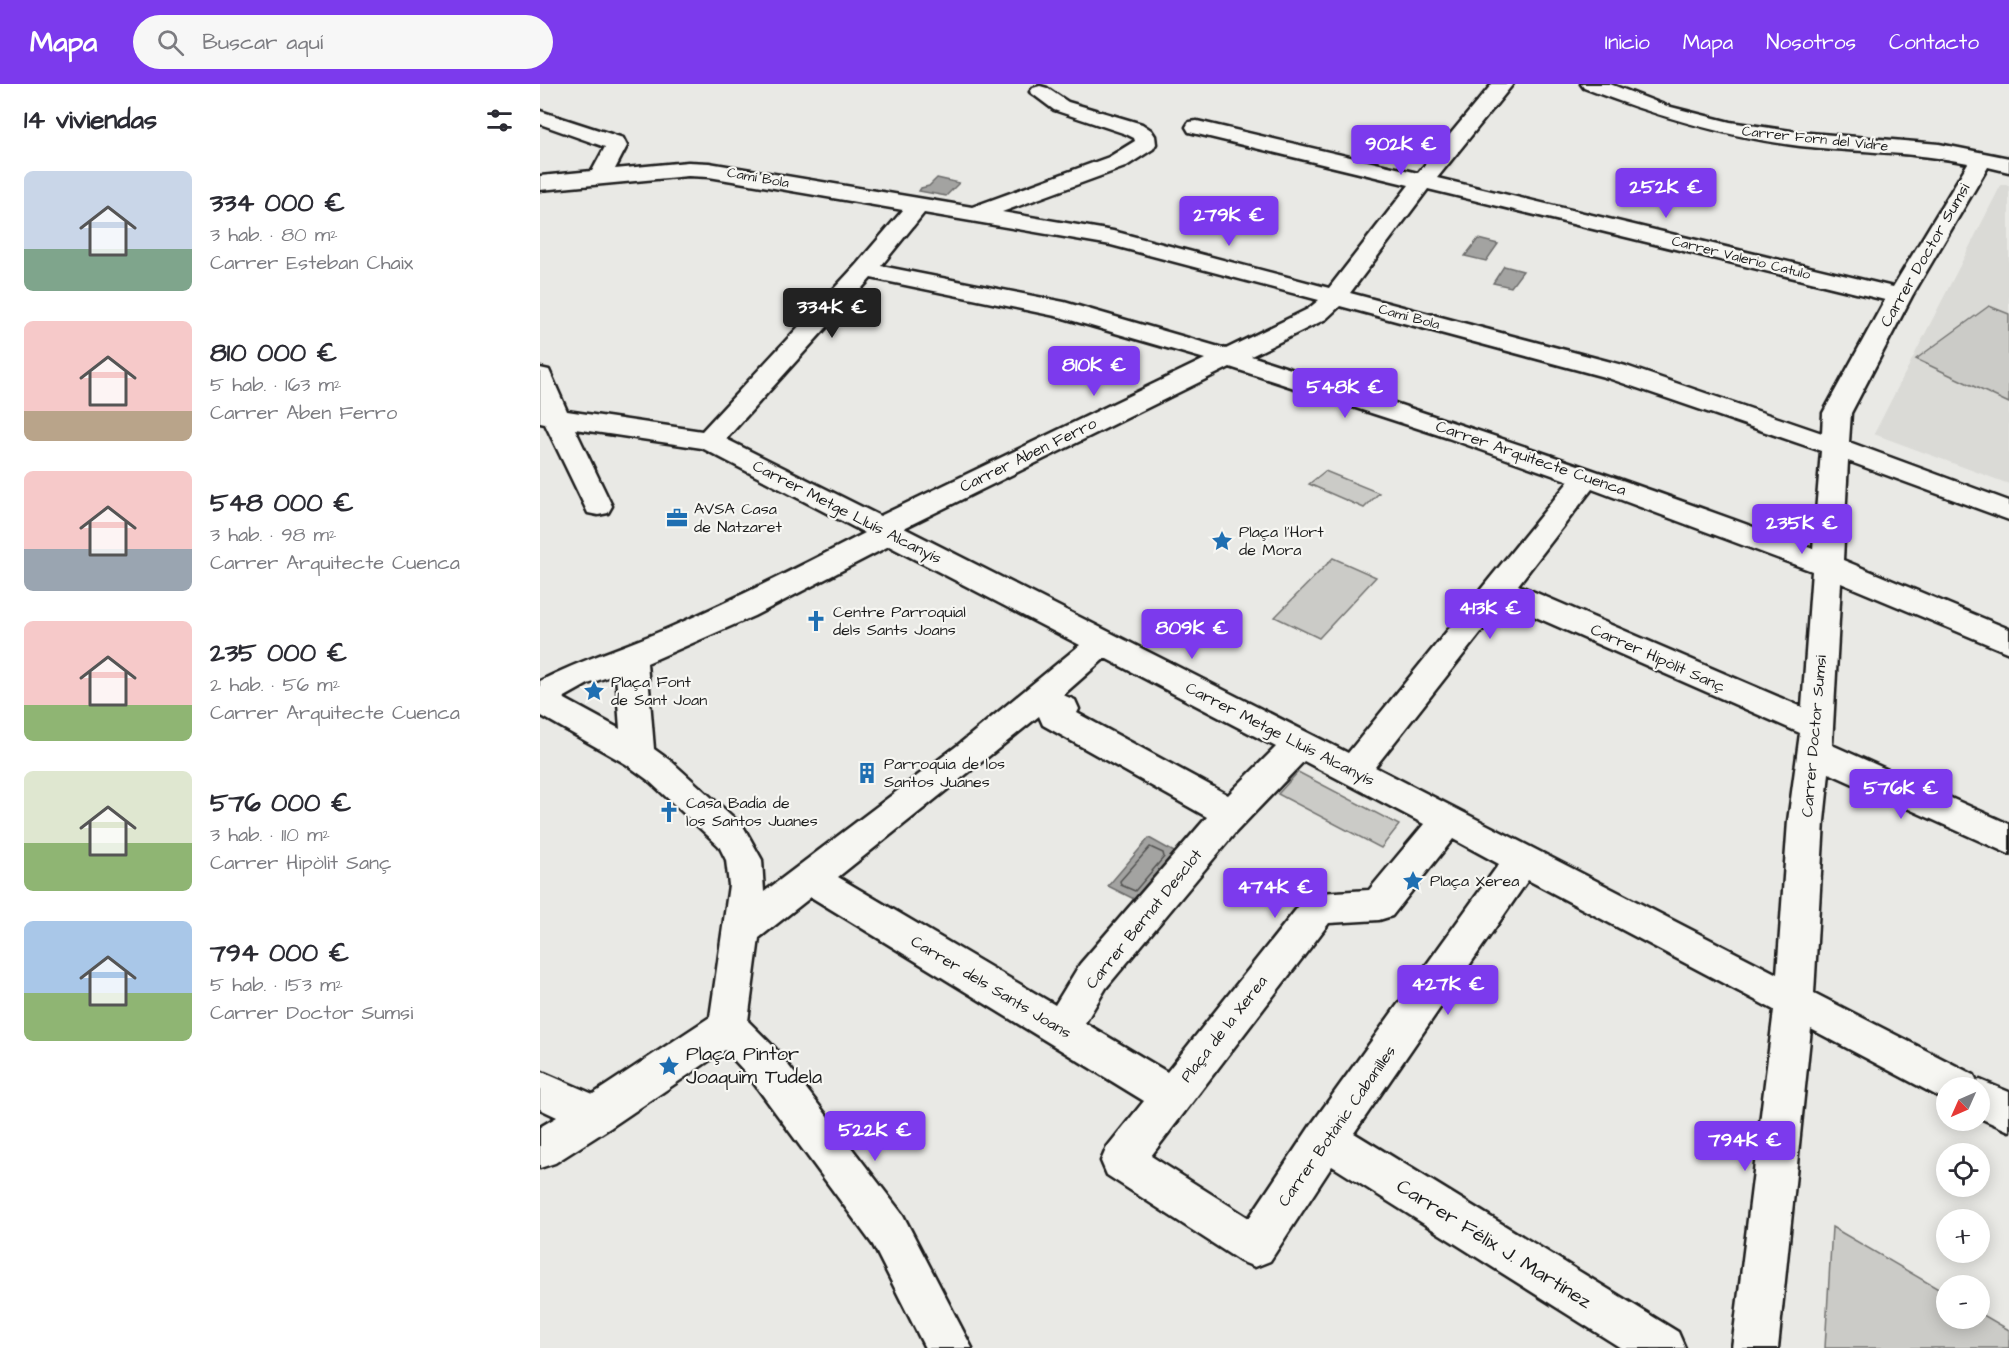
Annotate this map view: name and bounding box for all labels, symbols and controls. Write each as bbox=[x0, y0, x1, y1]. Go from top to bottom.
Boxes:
search box bbox=[133, 15, 553, 69]
text: Mapa bbox=[30, 23, 97, 62]
icon: search bbox=[154, 26, 187, 59]
text: Buscar aquí bbox=[202, 27, 323, 58]
text: Inicio bbox=[1605, 28, 1650, 57]
text: Mapa bbox=[1683, 28, 1733, 57]
text: Nosotros bbox=[1766, 28, 1856, 57]
text: Contacto bbox=[1889, 28, 1979, 57]
text: 14 viviendas bbox=[24, 102, 157, 138]
icon: filters bbox=[483, 104, 516, 137]
street label: Carrer Forn del Vidre bbox=[1741, 121, 1890, 157]
pin: 902K € bbox=[1352, 125, 1450, 176]
text: 902K € bbox=[1365, 130, 1437, 158]
street label: Camí Bola bbox=[725, 163, 791, 193]
pin: 252K € bbox=[1617, 168, 1715, 219]
text: 252K € bbox=[1629, 173, 1703, 201]
street label: Carrer Doctor Sumsi bbox=[1875, 179, 1975, 331]
text: 334 000 € bbox=[210, 185, 345, 221]
icon: home bbox=[72, 195, 144, 267]
pin: 279K € bbox=[1180, 196, 1278, 247]
text: 279K € bbox=[1193, 201, 1265, 229]
text: 3 hab. · 80 m² bbox=[210, 221, 338, 249]
street label: Carrer Valerio Catulo bbox=[1670, 231, 1813, 285]
text: Carrer Esteban Chaix bbox=[210, 249, 413, 277]
pin: 334K € bbox=[783, 288, 881, 339]
text: 334K € bbox=[797, 293, 867, 321]
street label: Camí Bola bbox=[1376, 299, 1442, 335]
text: 810 000 € bbox=[210, 335, 337, 371]
icon: home bbox=[72, 345, 144, 417]
pin: 810K € bbox=[1045, 346, 1143, 397]
text: 810K € bbox=[1062, 351, 1126, 379]
pin: 548K € bbox=[1296, 368, 1394, 419]
text: 5 hab. · 163 m² bbox=[210, 371, 341, 399]
text: 548K € bbox=[1307, 373, 1383, 401]
text: Carrer Aben Ferro bbox=[210, 399, 397, 427]
street label: Carrer Aben Ferro bbox=[956, 412, 1100, 498]
street label: Carrer Arquitecte Cuenca bbox=[1433, 415, 1629, 501]
street label: Carrer Metge Lluís Alcanyís bbox=[748, 455, 945, 570]
text: 548 000 € bbox=[210, 485, 354, 521]
icon: home bbox=[72, 495, 144, 567]
place label: AVSA Casa de Natzaret bbox=[694, 498, 782, 538]
pin: 235K € bbox=[1753, 504, 1851, 555]
office icon: AVSA Casa de Natzaret bbox=[665, 506, 689, 530]
text: 235K € bbox=[1766, 509, 1838, 537]
text: 3 hab. · 98 m² bbox=[210, 521, 337, 549]
place label: Plaça l'Hort de Mora bbox=[1239, 521, 1324, 561]
place icon: Plaça l'Hort de Mora bbox=[1210, 529, 1234, 553]
text: Carrer Arquitecte Cuenca bbox=[210, 549, 460, 577]
pin: 413K € bbox=[1441, 589, 1539, 640]
text: 413K € bbox=[1459, 594, 1521, 622]
place label: Centre Parroquial dels Sants Joans bbox=[833, 601, 966, 641]
church icon: Centre Parroquial dels Sants Joans bbox=[804, 609, 828, 633]
pin: 809K € bbox=[1143, 609, 1241, 660]
text: 809K € bbox=[1156, 614, 1229, 642]
street label: Carrer Hipòlit Sanç bbox=[1587, 618, 1729, 698]
text: 235 000 € bbox=[210, 635, 347, 671]
icon: home bbox=[72, 645, 144, 717]
street label: Carrer Doctor Sumsi bbox=[1796, 654, 1832, 818]
text: 2 hab. · 56 m² bbox=[210, 671, 340, 699]
place label: Plaça Font de Sant Joan bbox=[611, 671, 707, 711]
street label: Carrer Metge Lluís Alcanyís bbox=[1181, 677, 1378, 792]
place icon: Plaça Font de Sant Joan bbox=[582, 679, 606, 703]
text: Carrer Arquitecte Cuenca bbox=[210, 699, 460, 727]
place label: Parroquia de los Santos Juanes bbox=[884, 753, 1005, 793]
building icon: Parroquia de los Santos Juanes bbox=[855, 761, 879, 785]
pin: 576K € bbox=[1852, 769, 1950, 820]
text: 576K € bbox=[1863, 774, 1939, 802]
text: 576 000 € bbox=[210, 785, 351, 821]
place label: Casa Badía de los Santos Juanes bbox=[686, 792, 818, 832]
icon: home bbox=[72, 795, 144, 867]
church icon: Casa Badía de los Santos Juanes bbox=[657, 800, 681, 824]
text: 3 hab. · 110 m² bbox=[210, 821, 330, 849]
street label: Carrer Bernat Desclot bbox=[1081, 844, 1208, 994]
text: Carrer Hipòlit Sanç bbox=[210, 849, 392, 877]
pin: 474K € bbox=[1226, 868, 1324, 919]
place icon: Plaça Xerea bbox=[1401, 869, 1425, 893]
place label: Plaça Xerea bbox=[1430, 870, 1519, 892]
text: 474K € bbox=[1237, 873, 1313, 901]
street label: Carrer dels Sants Joans bbox=[907, 930, 1075, 1044]
text: 794 000 € bbox=[210, 935, 349, 971]
icon: home bbox=[72, 945, 144, 1017]
pin: 427K € bbox=[1399, 965, 1497, 1016]
text: 427K € bbox=[1411, 970, 1485, 998]
text: 5 hab. · 153 m² bbox=[210, 971, 343, 999]
street label: Plaça de la Xerea bbox=[1175, 971, 1273, 1087]
text: Carrer Doctor Sumsi bbox=[210, 999, 413, 1027]
place label: Plaça Pintor Joaquim Tudela bbox=[686, 1040, 822, 1091]
street label: Carrer Botànic Cabanilles bbox=[1273, 1041, 1401, 1211]
place icon: Plaça Pintor Joaquim Tudela bbox=[657, 1054, 681, 1078]
north arrow bbox=[1936, 1077, 1990, 1131]
map controls bbox=[1936, 1077, 1990, 1329]
pin: 522K € bbox=[826, 1111, 924, 1162]
text: 522K € bbox=[838, 1116, 912, 1144]
pin: 794K € bbox=[1696, 1121, 1794, 1172]
text: 794K € bbox=[1708, 1126, 1782, 1154]
button: locate bbox=[1936, 1143, 1990, 1197]
street label: Carrer Félix J. Martínez bbox=[1391, 1172, 1597, 1316]
button: + bbox=[1936, 1209, 1990, 1263]
button: − bbox=[1936, 1275, 1990, 1329]

